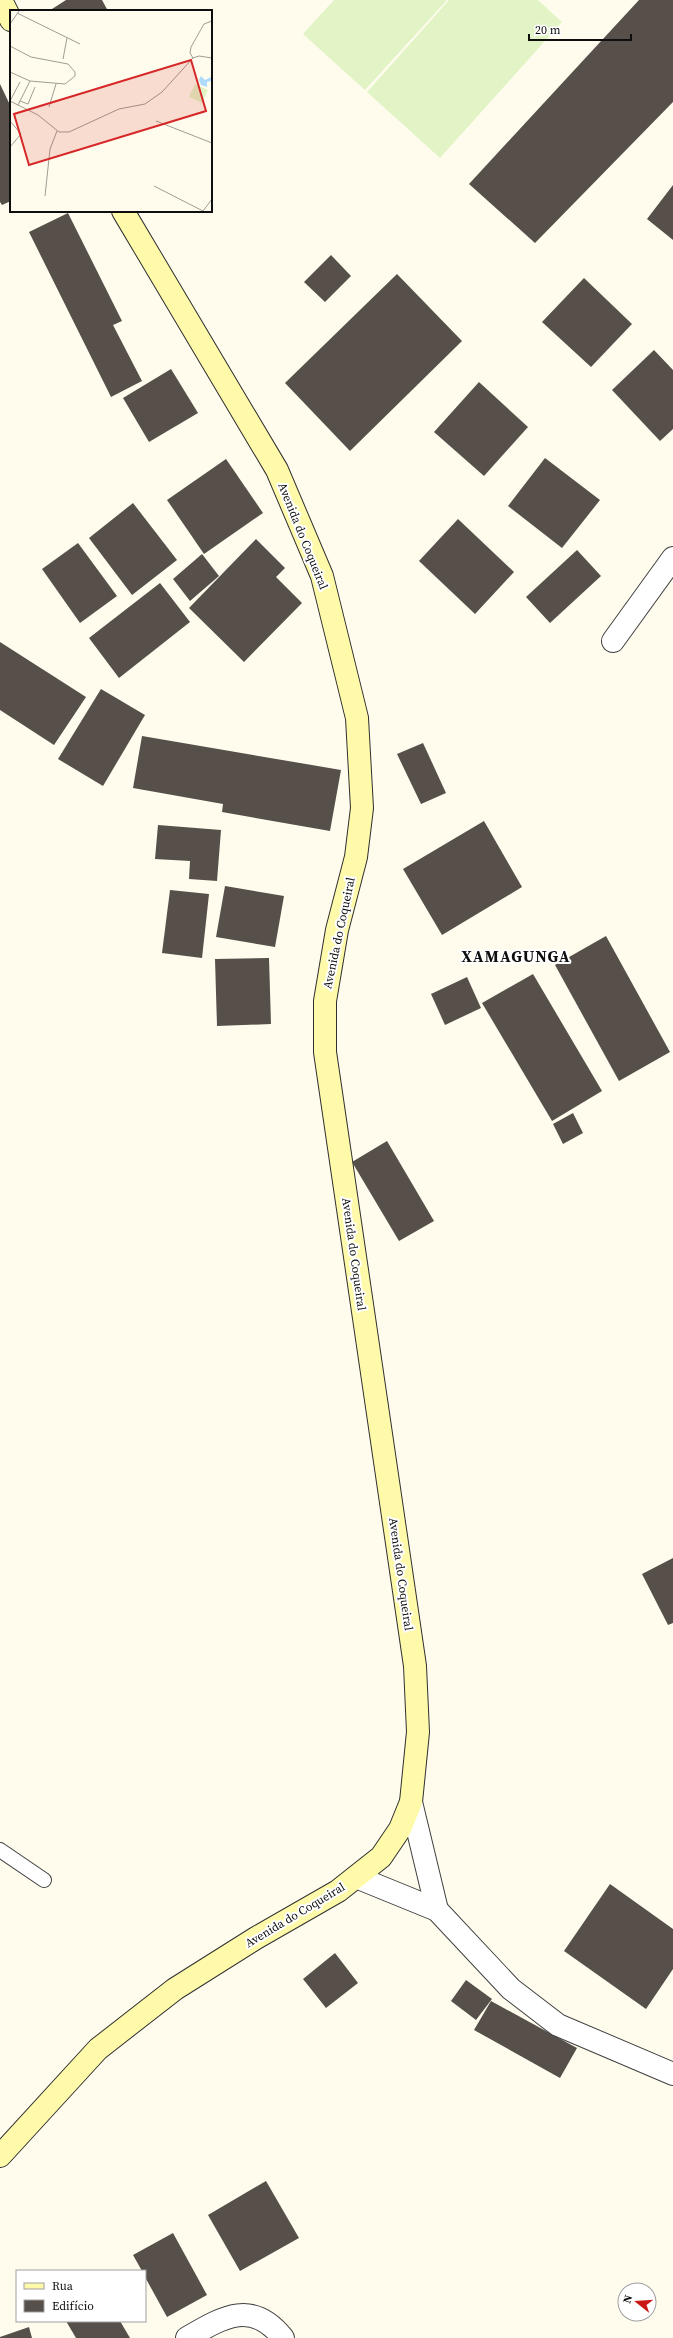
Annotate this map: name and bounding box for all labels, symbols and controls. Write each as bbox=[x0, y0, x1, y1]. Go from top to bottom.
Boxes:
inset map bbox=[10, 10, 212, 212]
scale bar bbox=[529, 16, 631, 42]
text: 20 m bbox=[535, 22, 561, 38]
street label: Avenida do Coqueiral bbox=[274, 480, 332, 592]
street label: Avenida do Coqueiral bbox=[319, 875, 359, 990]
district label: XAMAGUNGA bbox=[461, 945, 571, 967]
street label: Avenida do Coqueiral bbox=[338, 1197, 370, 1312]
street label: Avenida do Coqueiral bbox=[385, 1517, 417, 1632]
street label: Avenida do Coqueiral bbox=[242, 1879, 348, 1951]
legend bbox=[16, 2270, 146, 2322]
text: Rua bbox=[52, 2278, 74, 2294]
north arrow bbox=[617, 2282, 657, 2322]
text: N bbox=[620, 2293, 636, 2305]
text: Edifício bbox=[52, 2298, 94, 2314]

